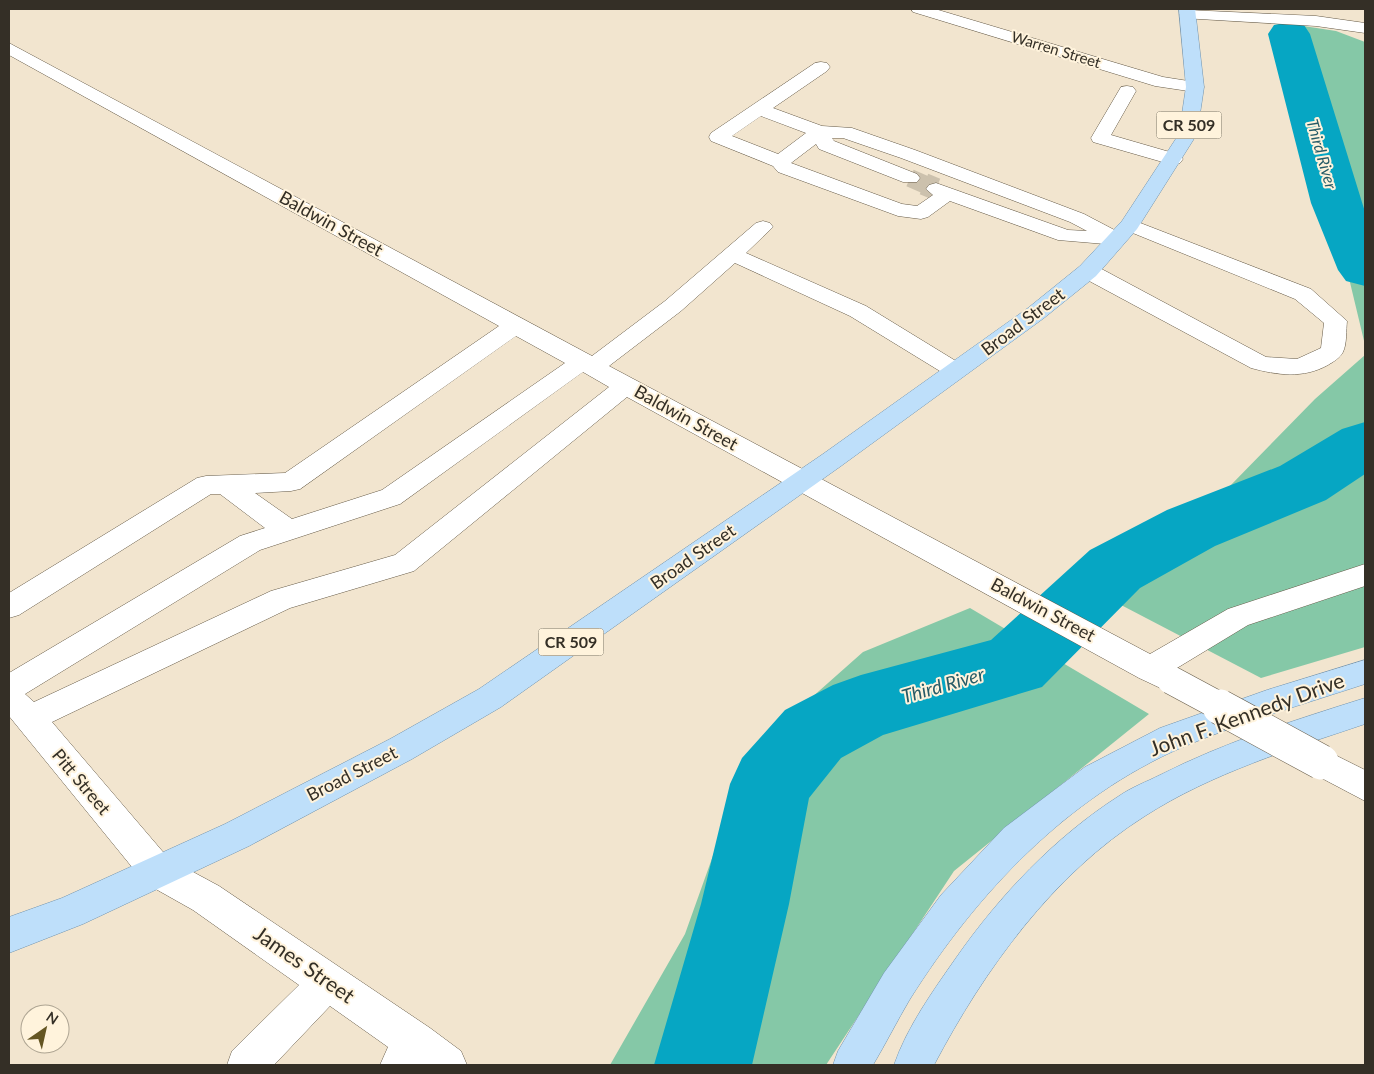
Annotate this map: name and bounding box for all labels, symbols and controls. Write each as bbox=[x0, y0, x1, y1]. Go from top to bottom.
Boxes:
street label: Warren Street bbox=[1009, 27, 1104, 71]
road number: CR 509 bbox=[1156, 112, 1222, 138]
water label: Third River bbox=[1303, 117, 1342, 191]
street label: Baldwin Street bbox=[276, 186, 388, 261]
street label: Broad Street bbox=[976, 282, 1069, 360]
street label: Baldwin Street bbox=[631, 380, 743, 455]
street label: Broad Street bbox=[646, 519, 740, 594]
street label: Baldwin Street bbox=[987, 572, 1100, 646]
road number: CR 509 bbox=[538, 628, 604, 656]
water label: Third River bbox=[899, 662, 987, 707]
street label: John F. Kennedy Drive bbox=[1146, 667, 1347, 761]
street label: Broad Street bbox=[303, 741, 401, 805]
street label: Pitt Street bbox=[48, 744, 116, 819]
street label: James Street bbox=[250, 920, 360, 1008]
north arrow bbox=[20, 1004, 70, 1054]
text: N bbox=[43, 1008, 62, 1028]

